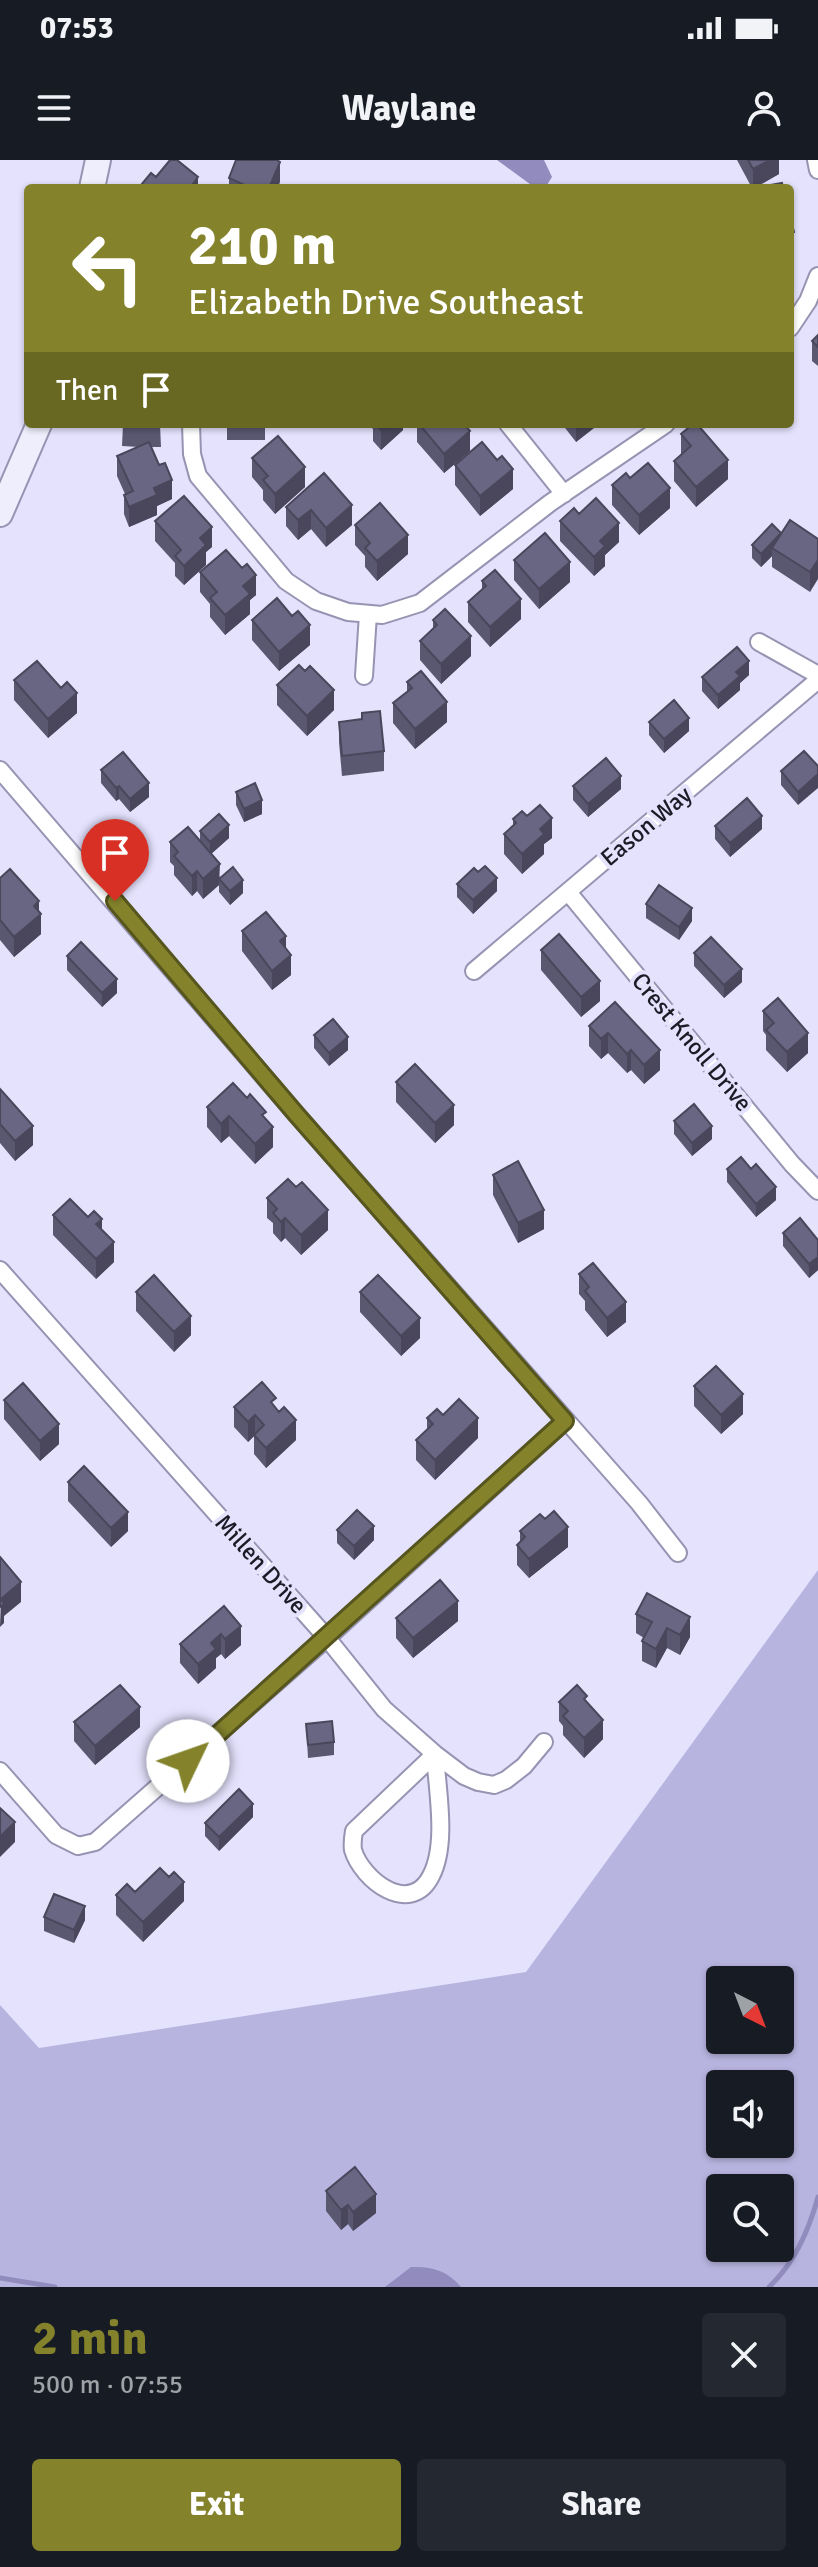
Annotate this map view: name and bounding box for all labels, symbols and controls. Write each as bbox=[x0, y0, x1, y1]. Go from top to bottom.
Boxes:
text: 07:53 bbox=[40, 10, 114, 47]
icon: menu bbox=[32, 86, 76, 130]
text: Waylane bbox=[342, 86, 476, 131]
icon: person bbox=[742, 86, 786, 130]
text: 210 m bbox=[188, 211, 336, 280]
icon: left bbox=[56, 216, 160, 320]
text: Elizabeth Drive Southeast bbox=[188, 280, 584, 325]
icon: arrive bbox=[134, 368, 178, 412]
text: Then bbox=[56, 372, 118, 409]
street label: Eason Way bbox=[594, 779, 698, 873]
pin bbox=[81, 819, 149, 901]
icon: arrive bbox=[93, 831, 137, 875]
street label: Crest Knoll Drive bbox=[625, 967, 759, 1117]
street label: Millen Drive bbox=[209, 1508, 313, 1620]
position arrow bbox=[146, 1719, 230, 1803]
north arrow bbox=[706, 1966, 794, 2054]
map controls bbox=[706, 1966, 794, 2262]
button: sound bbox=[706, 2070, 794, 2158]
button: search bbox=[706, 2174, 794, 2262]
text: 2 min bbox=[32, 2309, 148, 2368]
button: close bbox=[702, 2313, 786, 2397]
text: 500 m · 07:55 bbox=[32, 2369, 183, 2401]
button: Exit bbox=[32, 2459, 401, 2551]
button: Share bbox=[417, 2459, 786, 2551]

